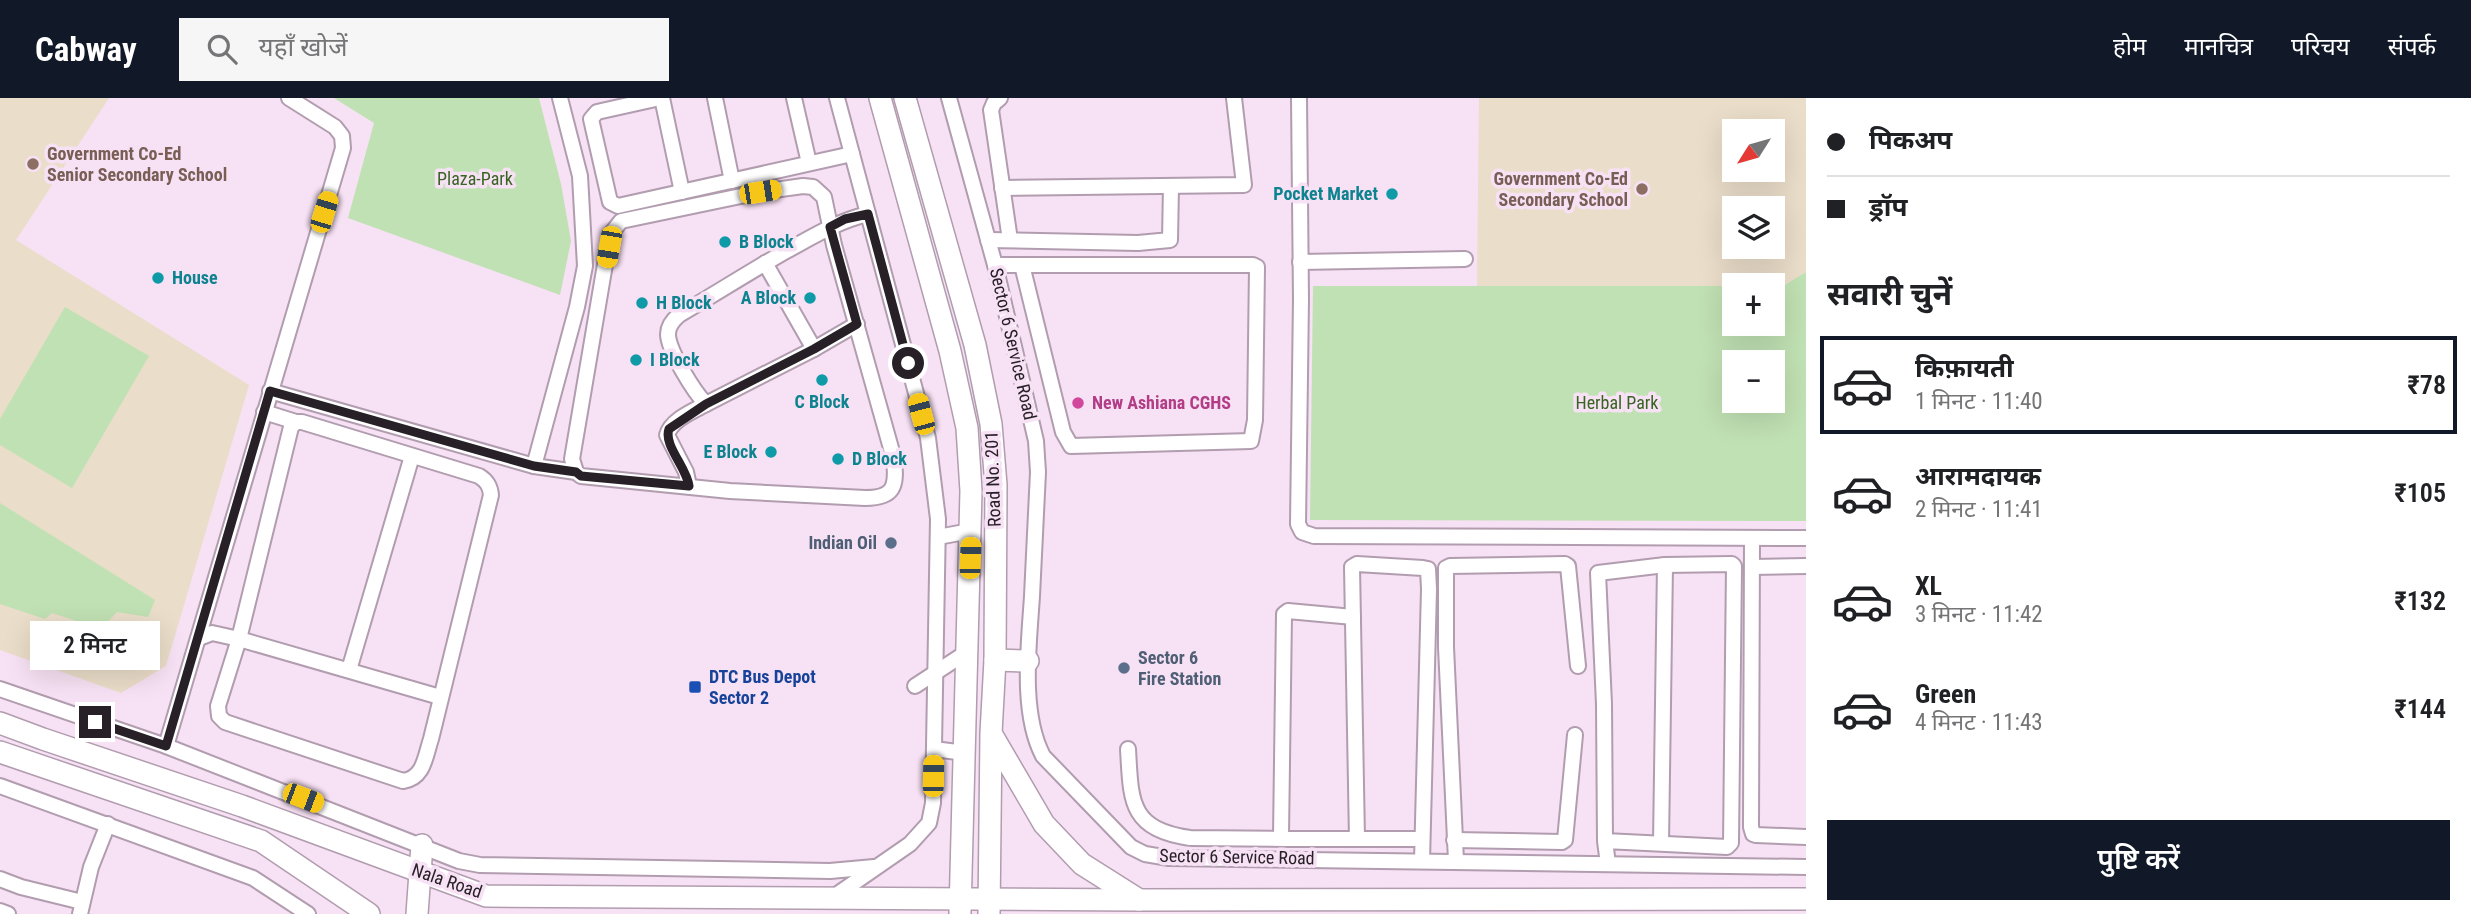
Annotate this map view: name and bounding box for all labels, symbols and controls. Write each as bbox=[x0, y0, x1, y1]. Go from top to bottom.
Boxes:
search box bbox=[179, 18, 669, 81]
text: Cabway bbox=[35, 30, 137, 69]
icon: search bbox=[203, 30, 241, 68]
text: यहाँ खोजें bbox=[259, 32, 348, 62]
text: होम bbox=[2113, 33, 2146, 61]
text: मानचित्र bbox=[2184, 33, 2253, 61]
text: परिचय bbox=[2291, 33, 2350, 61]
text: संपर्क bbox=[2388, 33, 2436, 61]
north arrow bbox=[1722, 119, 1785, 182]
map controls bbox=[1722, 119, 1785, 413]
text: पिकअप bbox=[1869, 125, 1952, 155]
place label: Government Co-Ed Senior Secondary School bbox=[47, 143, 227, 185]
marker: Government Co-Ed Senior Secondary School bbox=[25, 156, 41, 172]
park label: Plaza-Park bbox=[437, 168, 513, 189]
place label: Government Co-Ed Secondary School bbox=[1493, 168, 1628, 210]
car bbox=[738, 178, 783, 206]
marker: Government Co-Ed Secondary School bbox=[1634, 181, 1650, 197]
place label: Pocket Market bbox=[1273, 183, 1378, 204]
marker: Pocket Market bbox=[1384, 186, 1400, 202]
car bbox=[308, 189, 341, 235]
text: ड्रॉप bbox=[1869, 192, 1907, 222]
button: layers bbox=[1722, 196, 1785, 259]
car bbox=[596, 224, 623, 270]
place label: B Block bbox=[739, 231, 794, 252]
marker: B Block bbox=[717, 234, 733, 250]
street label: Sector 6 Service Road bbox=[986, 266, 1041, 422]
place label: House bbox=[172, 267, 218, 288]
marker: House bbox=[150, 270, 166, 286]
button: + bbox=[1722, 273, 1785, 336]
text: सवारी चुनें bbox=[1827, 275, 1952, 313]
place label: A Block bbox=[741, 287, 796, 308]
marker: A Block bbox=[802, 290, 818, 306]
place label: H Block bbox=[656, 292, 712, 313]
marker: H Block bbox=[634, 295, 650, 311]
route start bbox=[892, 347, 924, 379]
place label: I Block bbox=[650, 349, 700, 370]
button: − bbox=[1722, 350, 1785, 413]
marker: I Block bbox=[628, 352, 644, 368]
text: किफ़ायती bbox=[1915, 353, 2014, 383]
icon: car bbox=[1831, 354, 1894, 417]
text: ₹78 bbox=[2408, 370, 2446, 400]
marker: C Block bbox=[814, 372, 830, 388]
text: 1 मिनट · 11:40 bbox=[1915, 388, 2043, 415]
place label: C Block bbox=[795, 391, 850, 412]
car bbox=[906, 391, 937, 437]
place label: New Ashiana CGHS bbox=[1092, 392, 1231, 413]
park label: Herbal Park bbox=[1576, 392, 1658, 413]
marker: New Ashiana CGHS bbox=[1070, 395, 1086, 411]
street label: Road No. 201 bbox=[980, 431, 1005, 527]
place label: E Block bbox=[704, 441, 757, 462]
marker: E Block bbox=[763, 444, 779, 460]
place label: D Block bbox=[852, 448, 907, 469]
marker: D Block bbox=[830, 451, 846, 467]
text: आरामदायक bbox=[1915, 461, 2041, 491]
icon: car bbox=[1831, 462, 1894, 525]
text: ₹105 bbox=[2395, 478, 2446, 508]
text: 2 मिनट · 11:41 bbox=[1915, 496, 2043, 523]
place label: Indian Oil bbox=[808, 532, 877, 553]
marker: Indian Oil bbox=[883, 535, 899, 551]
car bbox=[959, 537, 982, 579]
icon: car bbox=[1831, 570, 1894, 633]
text: XL bbox=[1915, 571, 1942, 601]
text: ₹132 bbox=[2395, 586, 2446, 616]
text: 3 मिनट · 11:42 bbox=[1915, 601, 2043, 628]
callout: 2 मिनट bbox=[30, 620, 160, 670]
text: 2 मिनट bbox=[63, 632, 127, 659]
place label: Sector 6 Fire Station bbox=[1138, 647, 1221, 689]
marker: Sector 6 Fire Station bbox=[1116, 660, 1132, 676]
place label: DTC Bus Depot Sector 2 bbox=[709, 666, 816, 708]
icon: car bbox=[1831, 678, 1894, 741]
marker: DTC Bus Depot Sector 2 bbox=[687, 679, 703, 695]
text: Green bbox=[1915, 679, 1976, 709]
text: ₹144 bbox=[2395, 694, 2446, 724]
route end bbox=[79, 706, 111, 738]
text: 4 मिनट · 11:43 bbox=[1915, 709, 2043, 736]
car bbox=[923, 755, 944, 797]
car bbox=[280, 781, 327, 815]
button: पुष्टि करें bbox=[1827, 820, 2450, 900]
street label: Sector 6 Service Road bbox=[1159, 845, 1315, 868]
street label: Nala Road bbox=[409, 859, 485, 902]

